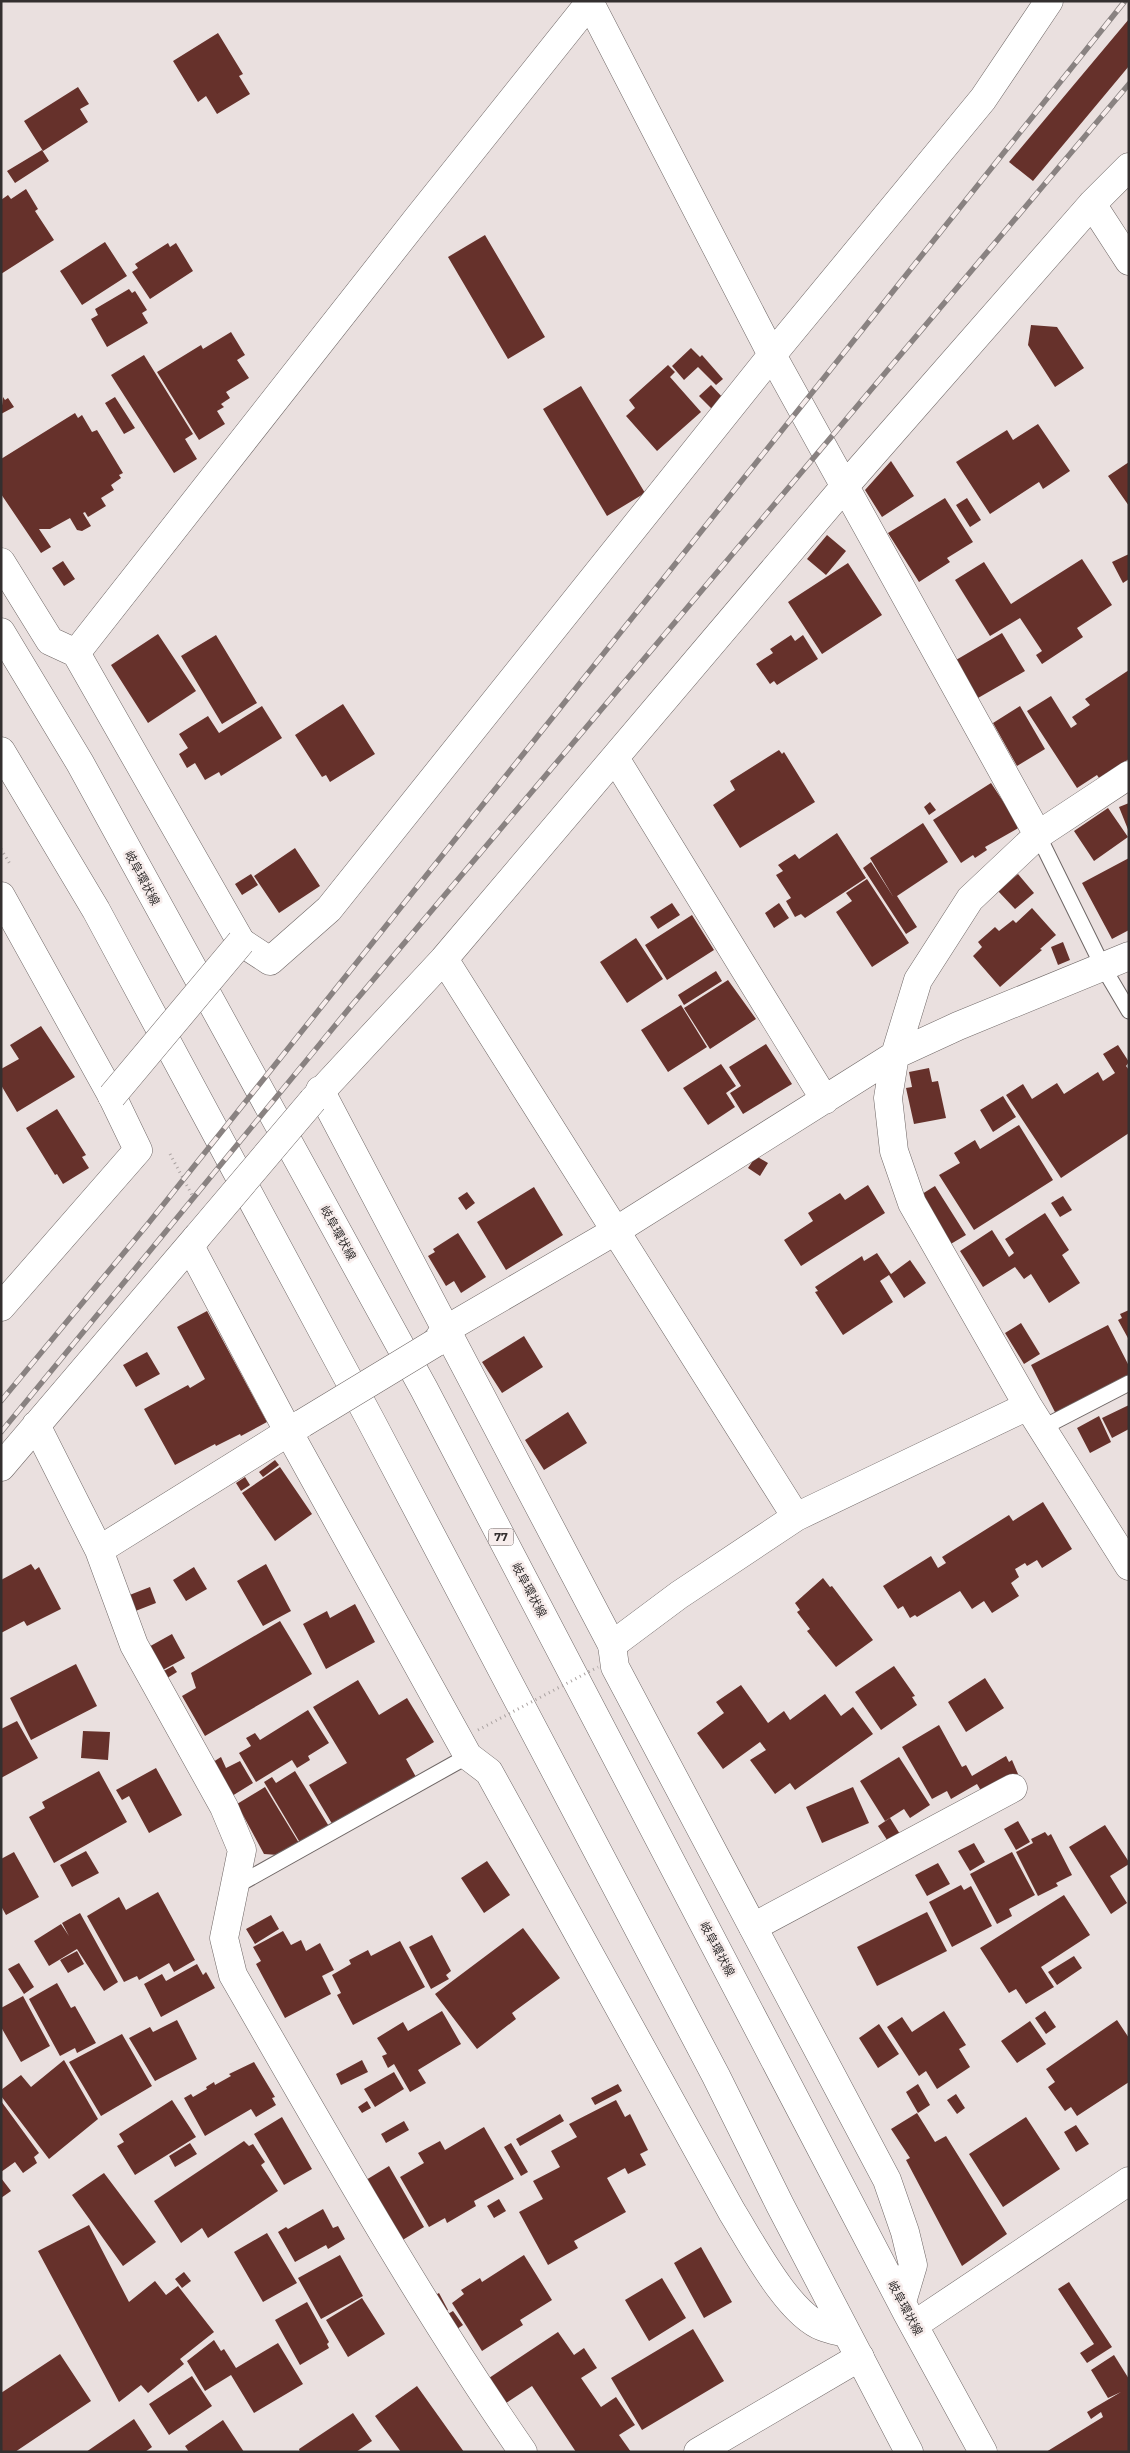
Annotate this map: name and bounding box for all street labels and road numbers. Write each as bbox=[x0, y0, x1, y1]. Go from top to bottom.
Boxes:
street label: 岐阜環状線 bbox=[122, 848, 163, 908]
street label: 岐阜環状線 bbox=[317, 1203, 360, 1263]
road number: 77 bbox=[488, 1528, 514, 1545]
street label: 岐阜環状線 bbox=[509, 1560, 550, 1620]
street label: 岐阜環状線 bbox=[697, 1919, 738, 1979]
street label: 岐阜環状線 bbox=[885, 2278, 926, 2338]

